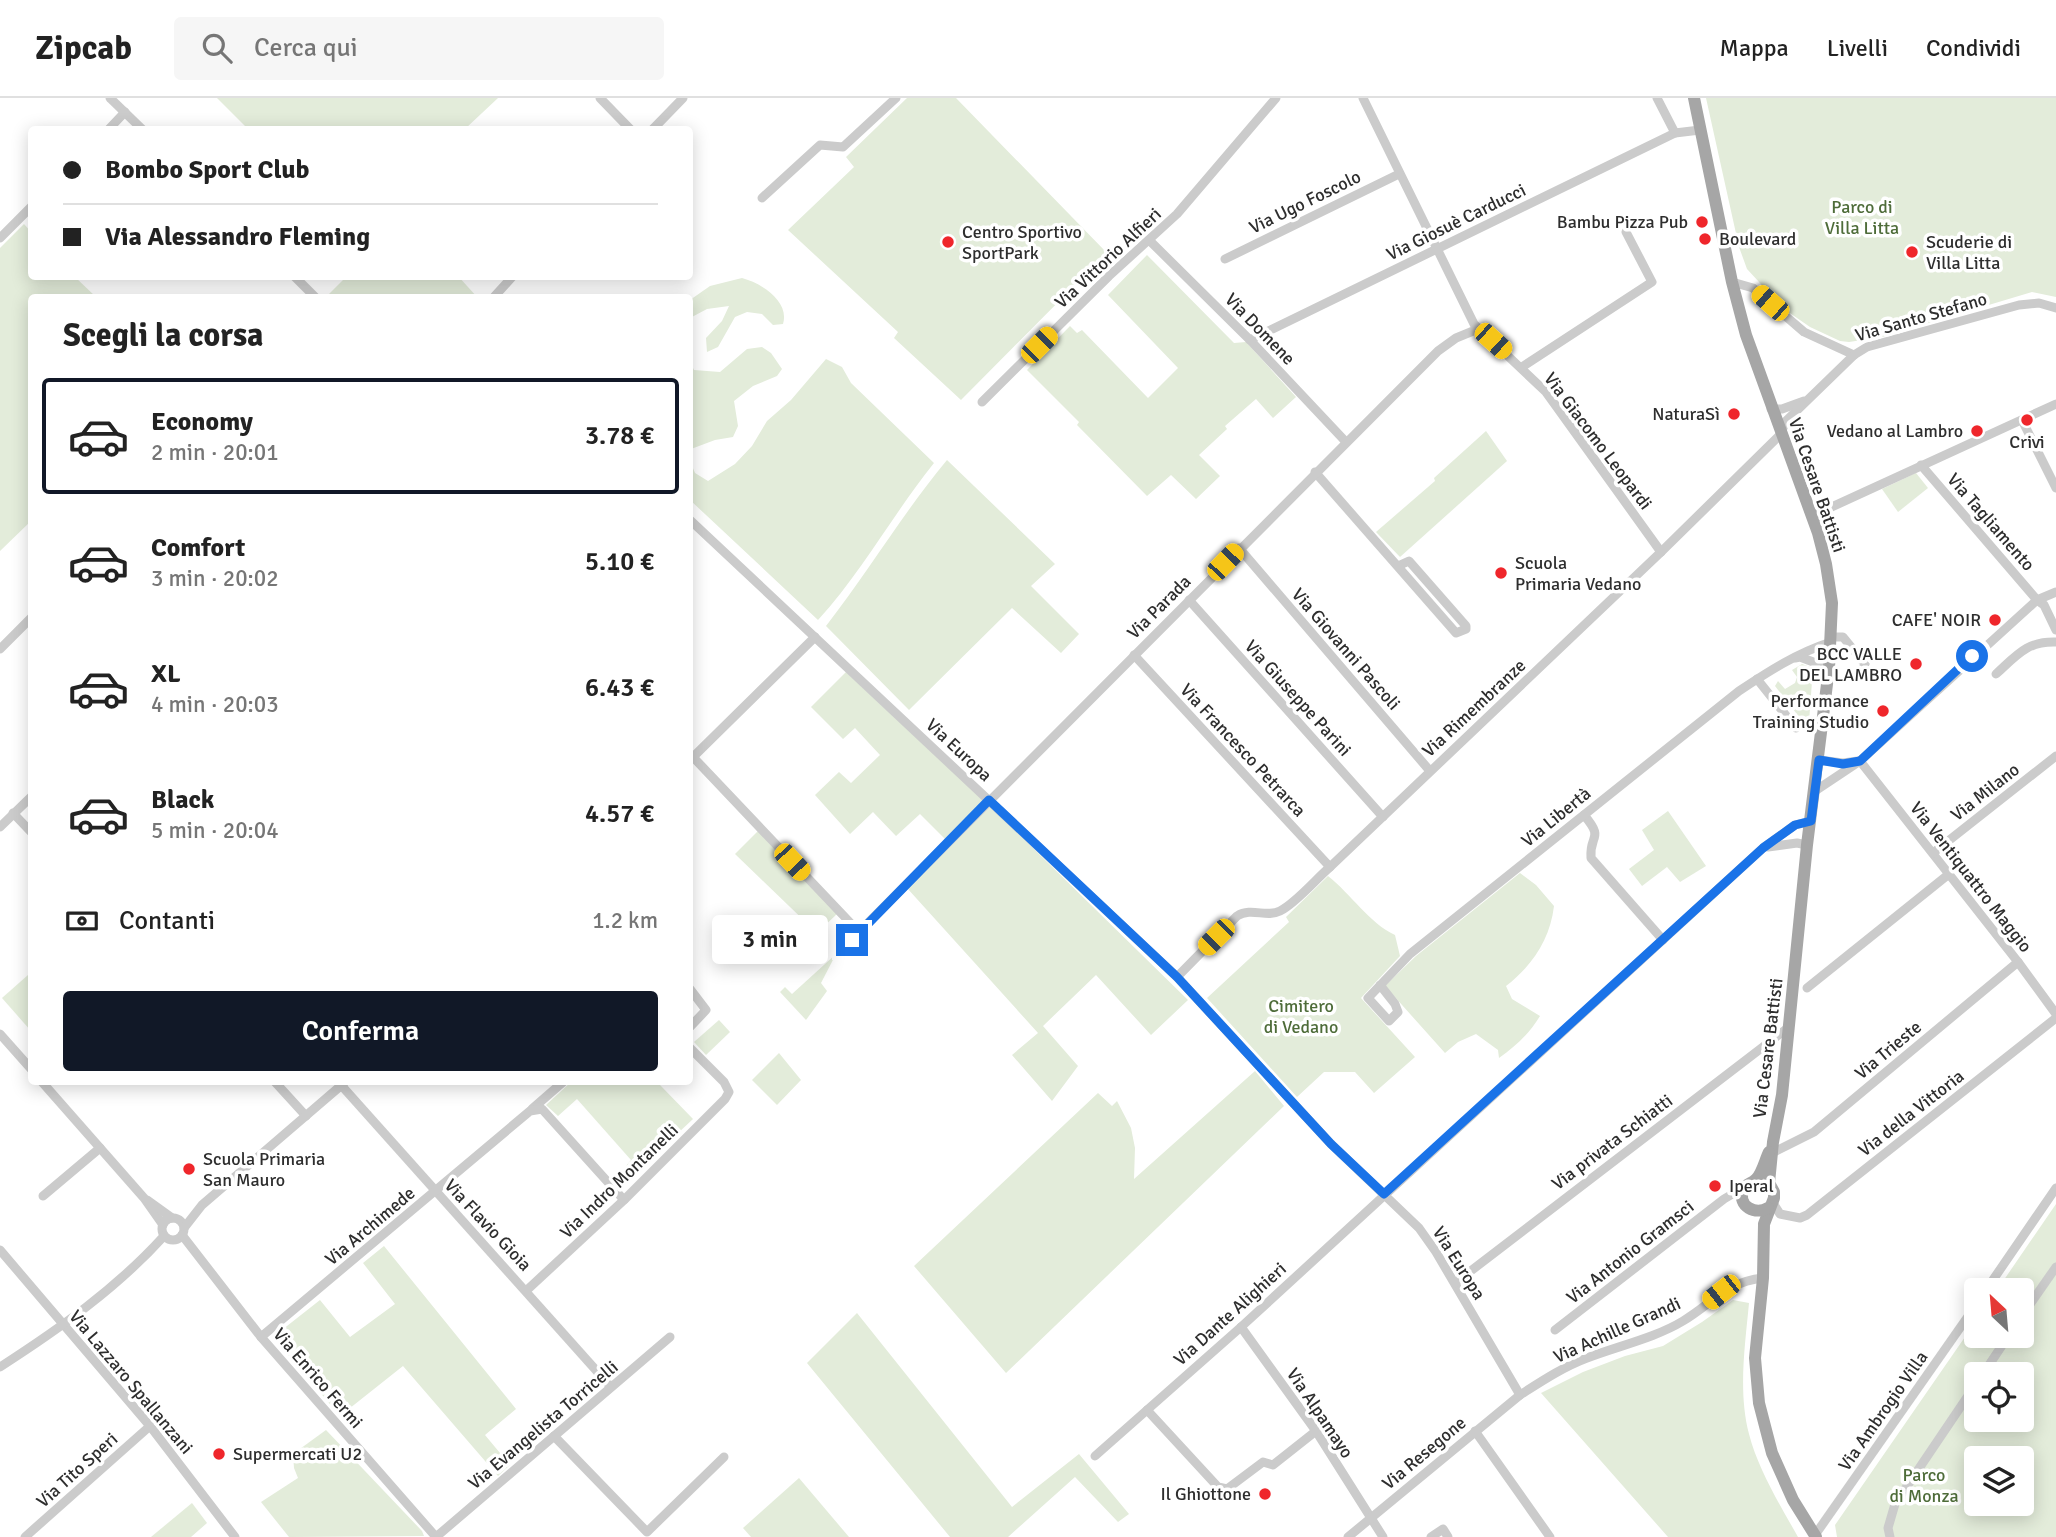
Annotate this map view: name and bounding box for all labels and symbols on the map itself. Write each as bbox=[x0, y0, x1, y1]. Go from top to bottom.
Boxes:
street label: Via Ugo Foscolo bbox=[1246, 165, 1364, 239]
street label: Via Giosuè Carducci bbox=[1383, 179, 1529, 265]
park label: Parco di Villa Litta bbox=[1825, 196, 1899, 239]
street label: Via Vittorio Alfieri bbox=[1050, 203, 1166, 313]
place label: Bambu Pizza Pub bbox=[1557, 211, 1688, 233]
marker: Bambu Pizza Pub bbox=[1694, 214, 1710, 230]
place label: Centro Sportivo SportPark bbox=[962, 221, 1082, 264]
place label: Boulevard bbox=[1719, 228, 1796, 250]
marker: Boulevard bbox=[1697, 231, 1713, 247]
place label: Scuderie di Villa Litta bbox=[1926, 231, 2012, 274]
marker: Centro Sportivo SportPark bbox=[940, 234, 956, 250]
marker: Scuderie di Villa Litta bbox=[1904, 244, 1920, 260]
car bbox=[1748, 281, 1793, 325]
street label: Via Domene bbox=[1220, 288, 1300, 370]
street label: Via Santo Stefano bbox=[1853, 288, 1989, 346]
car bbox=[1471, 319, 1516, 363]
car bbox=[1017, 323, 1062, 367]
street label: Via Giacomo Leopardi bbox=[1539, 368, 1657, 514]
place label: NaturaSì bbox=[1652, 403, 1720, 425]
marker: NaturaSì bbox=[1726, 406, 1742, 422]
marker: Crivi bbox=[2019, 412, 2035, 428]
street label: Via Cesare Battisti bbox=[1784, 415, 1850, 555]
place label: Vedano al Lambro bbox=[1827, 420, 1963, 442]
marker: Vedano al Lambro bbox=[1969, 423, 1985, 439]
place label: Crivi bbox=[2009, 431, 2045, 453]
street label: Via Tagliamento bbox=[1943, 469, 2039, 575]
car bbox=[1203, 540, 1248, 584]
place label: Scuola Primaria Vedano bbox=[1515, 552, 1641, 595]
marker: Scuola Primaria Vedano bbox=[1493, 565, 1509, 581]
street label: Via Parada bbox=[1122, 570, 1196, 644]
street label: Via Giovanni Pascoli bbox=[1287, 584, 1405, 714]
place label: CAFE' NOIR bbox=[1892, 609, 1981, 631]
marker: CAFE' NOIR bbox=[1987, 612, 2003, 628]
street label: Via Giuseppe Parini bbox=[1240, 635, 1356, 761]
route start bbox=[1956, 640, 1988, 672]
place label: BCC VALLE DEL LAMBRO bbox=[1799, 643, 1902, 686]
street label: Via Rimembranze bbox=[1418, 654, 1530, 762]
marker: BCC VALLE DEL LAMBRO bbox=[1908, 656, 1924, 672]
street label: Via Francesco Petrarca bbox=[1176, 679, 1310, 821]
place label: Performance Training Studio bbox=[1753, 690, 1869, 733]
marker: Performance Training Studio bbox=[1875, 703, 1891, 719]
street label: Via Europa bbox=[921, 714, 997, 786]
street label: Via Milano bbox=[1946, 758, 2024, 826]
street label: Via Libertà bbox=[1517, 782, 1595, 852]
street label: Via Ventiquattro Maggio bbox=[1905, 797, 2037, 957]
car bbox=[770, 839, 815, 885]
car bbox=[1194, 915, 1239, 959]
callout: 3 min bbox=[712, 916, 828, 964]
route end bbox=[836, 924, 868, 956]
street label: Via Cesare Battisti bbox=[1748, 977, 1788, 1119]
park label: Cimitero di Vedano bbox=[1264, 995, 1338, 1038]
street label: Via Trieste bbox=[1850, 1016, 1926, 1084]
street label: Via della Vittoria bbox=[1854, 1065, 1968, 1161]
street label: Via privata Schiatti bbox=[1547, 1089, 1677, 1195]
street label: Via Indro Montanelli bbox=[555, 1119, 683, 1243]
place label: Scuola Primaria San Mauro bbox=[203, 1148, 325, 1191]
marker: Scuola Primaria San Mauro bbox=[181, 1161, 197, 1177]
street label: Via Flavio Gioia bbox=[440, 1174, 536, 1276]
place label: Iperal bbox=[1729, 1175, 1774, 1197]
marker: Iperal bbox=[1707, 1178, 1723, 1194]
street label: Via Archimede bbox=[321, 1182, 419, 1270]
street label: Via Antonio Gramsci bbox=[1562, 1195, 1698, 1309]
street label: Via Europa bbox=[1428, 1222, 1490, 1304]
street label: Via Dante Alighieri bbox=[1169, 1258, 1291, 1370]
car bbox=[1698, 1271, 1745, 1313]
north arrow bbox=[1964, 1278, 2034, 1348]
street label: Via Achille Grandi bbox=[1550, 1292, 1684, 1368]
street label: Via Lazzaro Spallanzani bbox=[64, 1305, 198, 1459]
street label: Via Enrico Fermi bbox=[269, 1323, 367, 1433]
street label: Via Ambrogio Villa bbox=[1833, 1347, 1933, 1475]
street label: Via Evangelista Torricelli bbox=[464, 1356, 622, 1494]
street label: Via Alpamayo bbox=[1282, 1364, 1358, 1462]
street label: Via Resegone bbox=[1378, 1412, 1470, 1494]
street label: Via Tito Speri bbox=[32, 1428, 122, 1512]
place label: Supermercati U2 bbox=[233, 1443, 362, 1465]
marker: Supermercati U2 bbox=[211, 1446, 227, 1462]
park label: Parco di Monza bbox=[1889, 1464, 1959, 1507]
place label: Il Ghiottone bbox=[1160, 1483, 1251, 1505]
marker: Il Ghiottone bbox=[1257, 1486, 1273, 1502]

